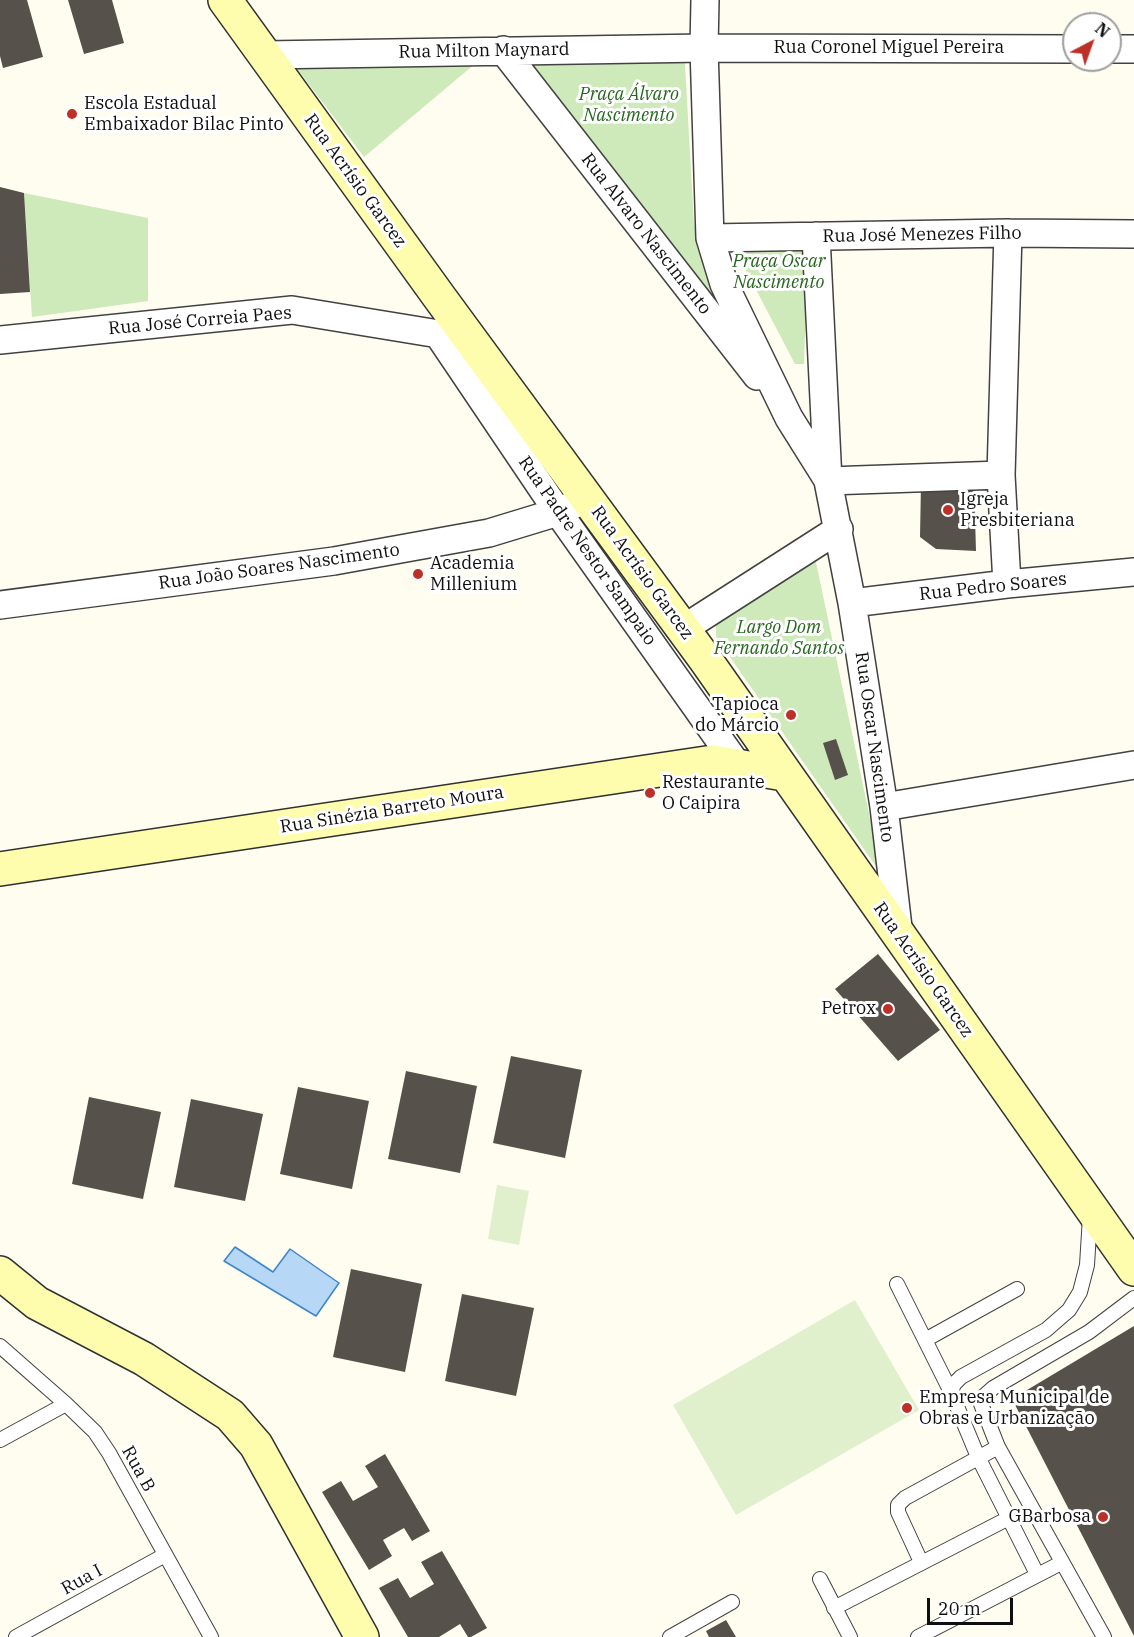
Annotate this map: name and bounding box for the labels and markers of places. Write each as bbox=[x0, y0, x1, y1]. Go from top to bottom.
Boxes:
place label: Escola Estadual Embaixador Bilac Pinto bbox=[84, 93, 284, 136]
marker: Escola Estadual Embaixador Bilac Pinto bbox=[65, 107, 79, 121]
place label: Igreja Presbiteriana bbox=[960, 489, 1075, 532]
marker: Igreja Presbiteriana bbox=[941, 503, 955, 517]
place label: Academia Millenium bbox=[430, 553, 517, 596]
marker: Academia Millenium bbox=[411, 567, 425, 581]
place label: Tapioca do Márcio bbox=[695, 694, 779, 736]
marker: Tapioca do Márcio bbox=[784, 708, 798, 722]
place label: Restaurante O Caipira bbox=[662, 772, 765, 814]
marker: Restaurante O Caipira bbox=[643, 786, 657, 800]
place label: Petrox bbox=[821, 998, 876, 1020]
marker: Petrox bbox=[881, 1002, 895, 1016]
place label: Empresa Municipal de Obras e Urbanização bbox=[919, 1387, 1109, 1430]
marker: Empresa Municipal de Obras e Urbanização bbox=[900, 1401, 914, 1415]
place label: GBarbosa bbox=[1008, 1506, 1091, 1528]
marker: GBarbosa bbox=[1096, 1510, 1110, 1524]

